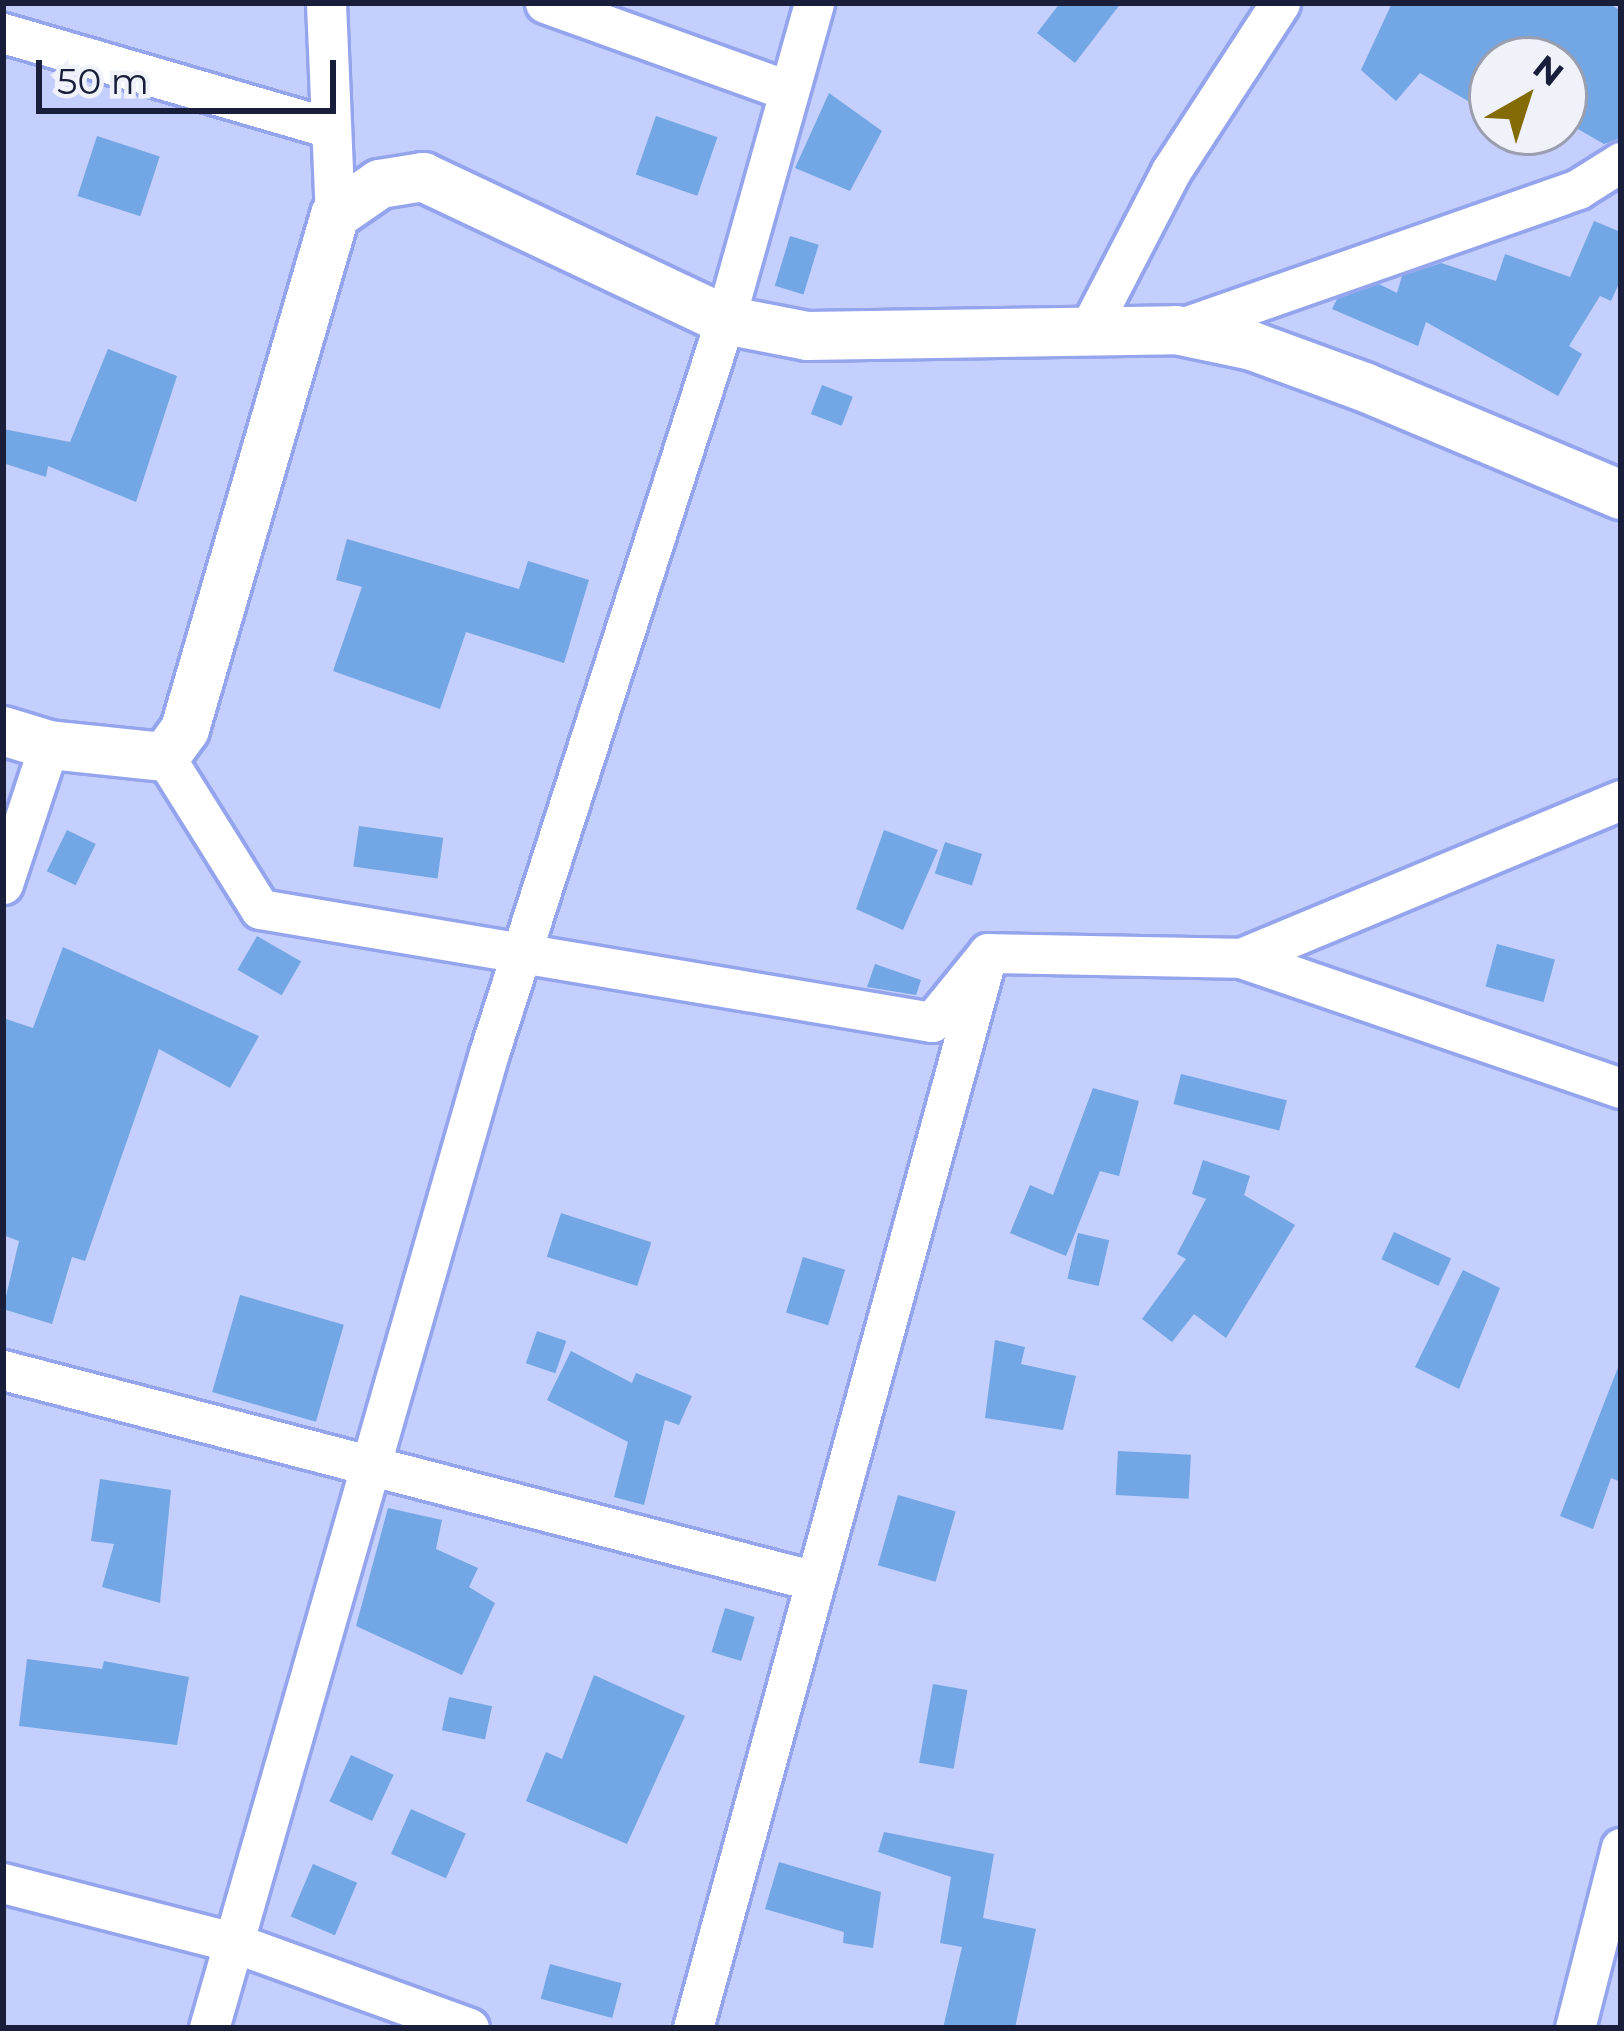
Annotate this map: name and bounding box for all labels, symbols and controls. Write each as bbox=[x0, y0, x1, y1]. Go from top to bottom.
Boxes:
scale bar bbox=[42, 36, 342, 110]
north arrow bbox=[1468, 36, 1588, 156]
text: N bbox=[1526, 46, 1572, 94]
text: 50 m bbox=[57, 59, 149, 103]

